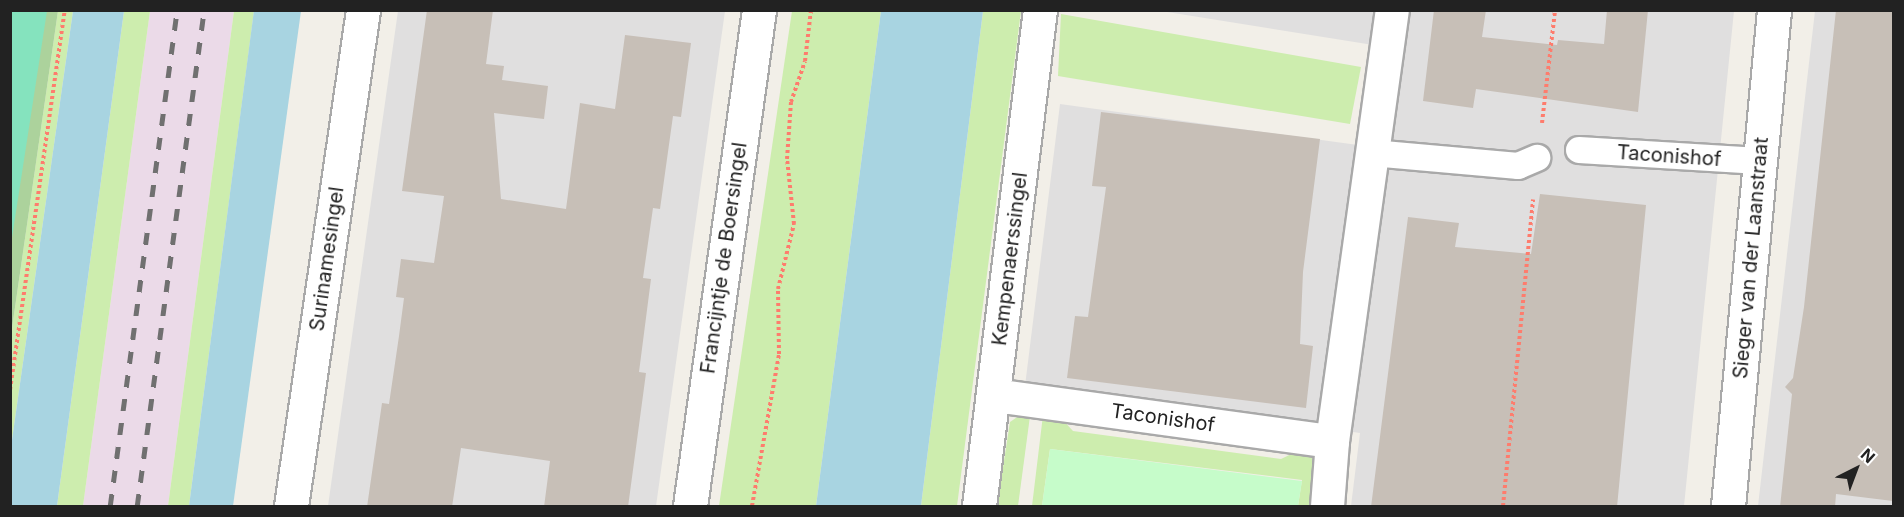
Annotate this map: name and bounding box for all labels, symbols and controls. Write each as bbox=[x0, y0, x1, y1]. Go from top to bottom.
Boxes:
street label: Sieger van der Laanstraat bbox=[1728, 136, 1774, 380]
street label: Taconishof bbox=[1616, 140, 1722, 172]
street label: Francijntje de Boersingel bbox=[696, 141, 752, 375]
street label: Kempenaerssingel bbox=[987, 171, 1033, 347]
street label: Surinamesingel bbox=[305, 185, 349, 333]
street label: Taconishof bbox=[1110, 399, 1216, 437]
north arrow bbox=[1826, 439, 1886, 499]
text: N bbox=[1857, 444, 1879, 467]

